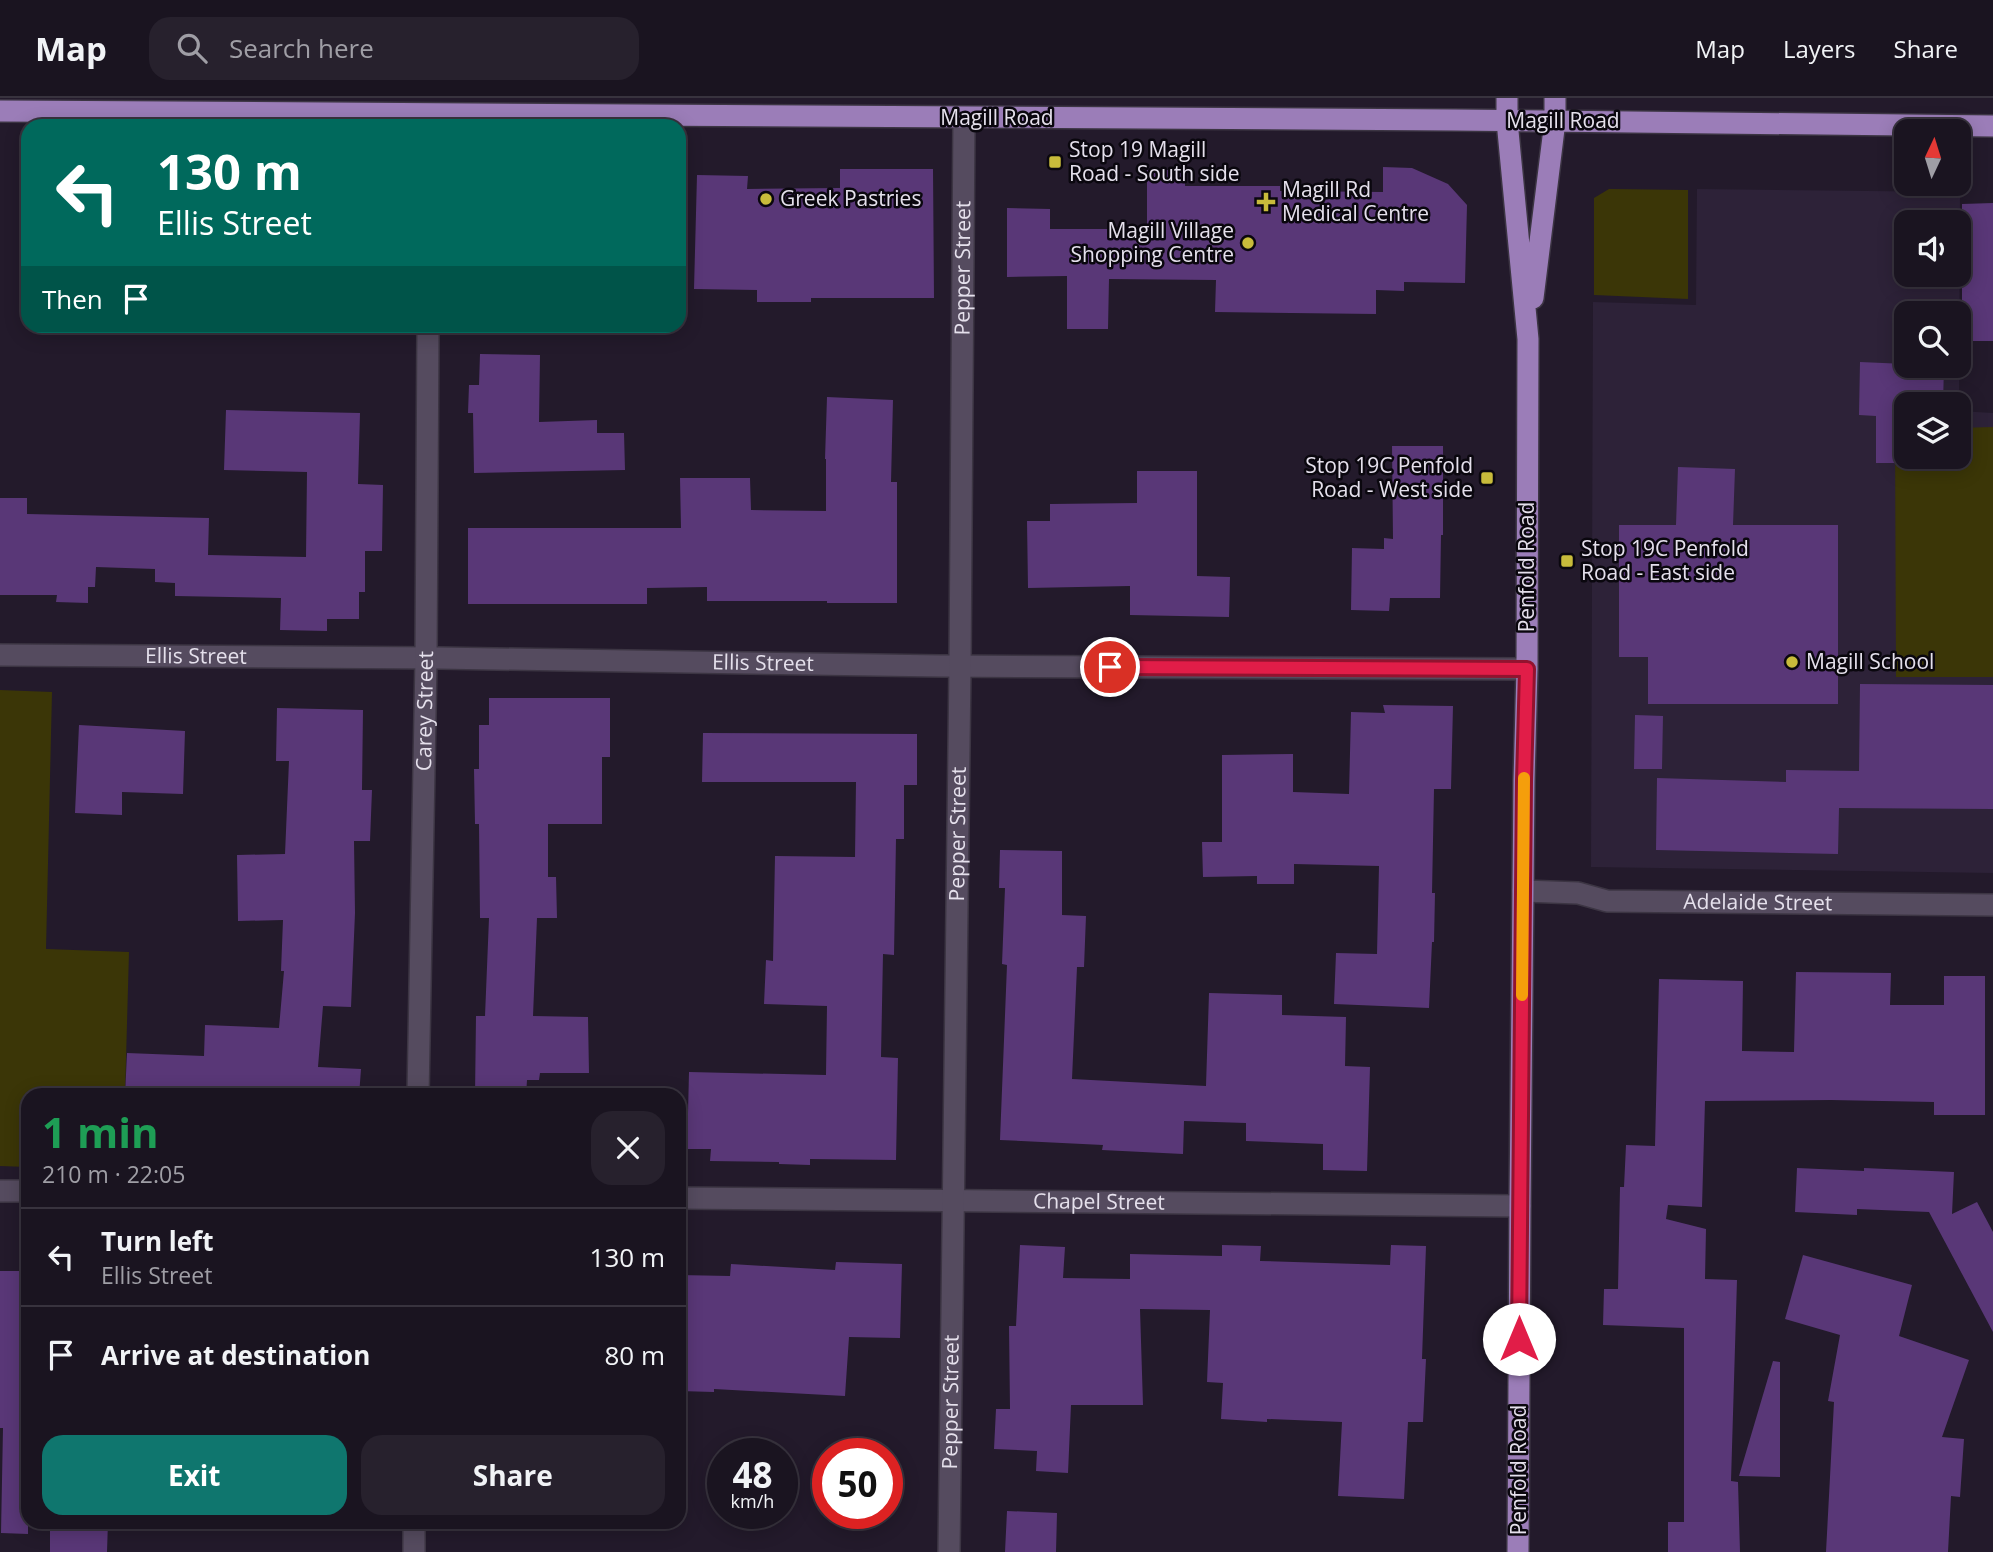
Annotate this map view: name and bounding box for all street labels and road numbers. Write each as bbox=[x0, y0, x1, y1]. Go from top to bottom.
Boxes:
street label: Magill Road bbox=[940, 103, 1054, 131]
street label: Magill Road bbox=[1506, 106, 1620, 134]
street label: Pepper Street bbox=[947, 201, 976, 336]
street label: Penfold Road bbox=[1512, 502, 1540, 632]
street label: Ellis Street bbox=[145, 641, 247, 670]
street label: Ellis Street bbox=[712, 647, 814, 677]
street label: Carey Street bbox=[409, 651, 439, 771]
street label: Pepper Street bbox=[942, 767, 972, 902]
street label: Adelaide Street bbox=[1683, 887, 1833, 916]
street label: Chapel Street bbox=[1033, 1186, 1165, 1216]
street label: Pepper Street bbox=[935, 1334, 965, 1470]
street label: Penfold Road bbox=[1504, 1405, 1532, 1535]

